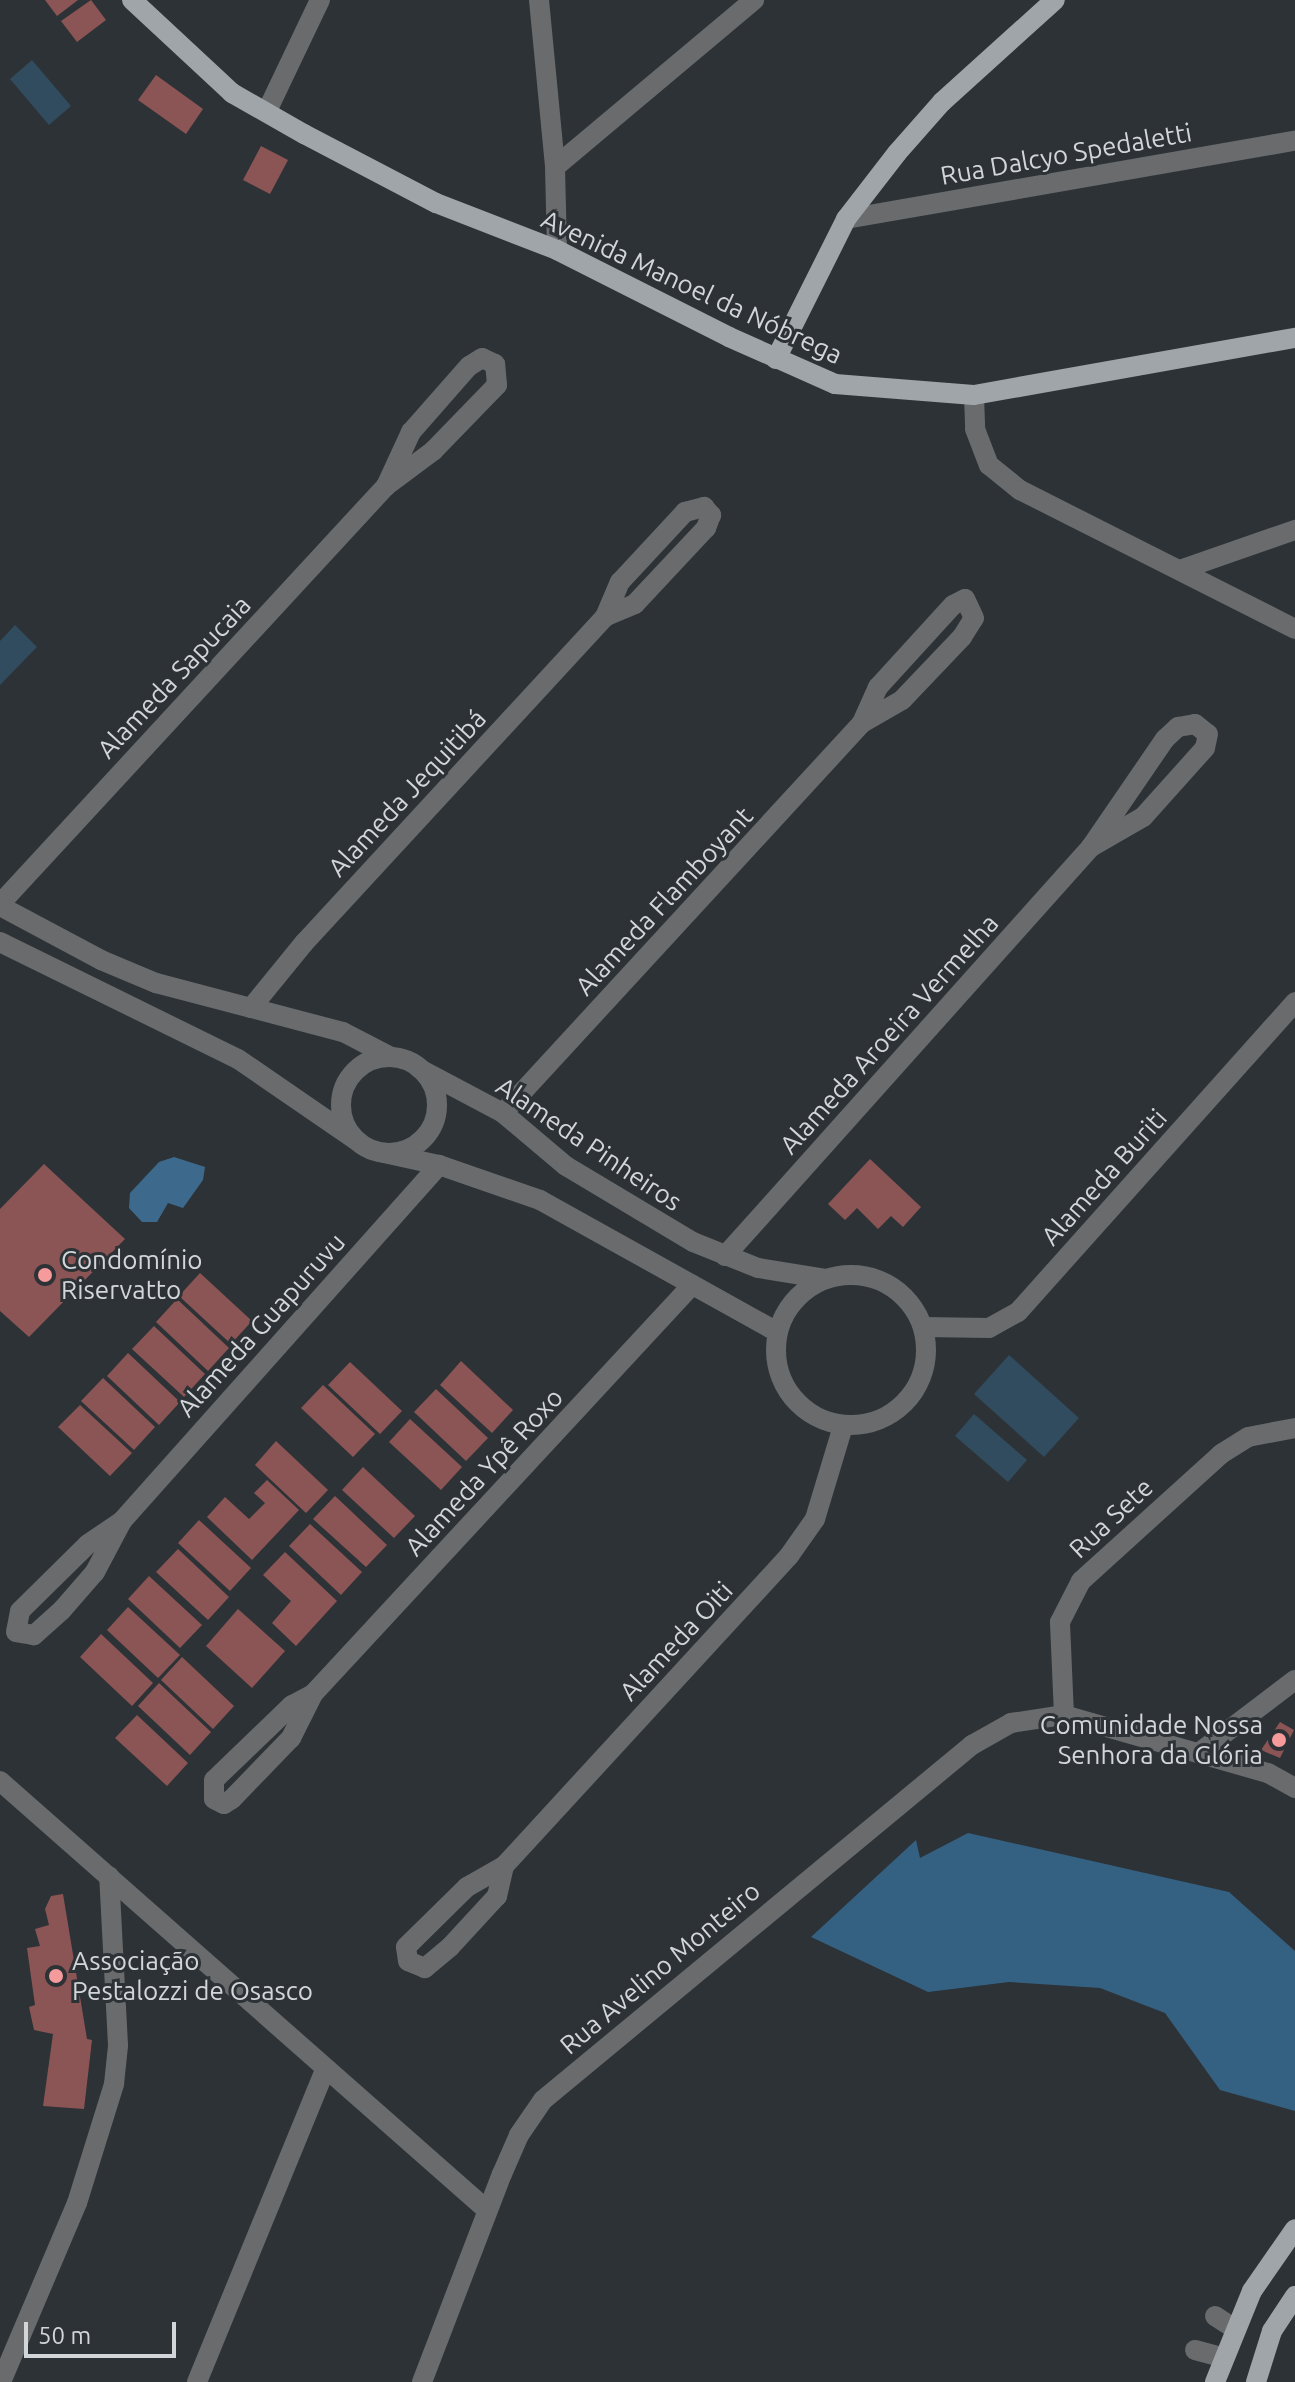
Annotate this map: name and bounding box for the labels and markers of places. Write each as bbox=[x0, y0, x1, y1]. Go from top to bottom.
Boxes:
place label: Condomínio Riservatto bbox=[61, 1244, 203, 1306]
marker: Condomínio Riservatto bbox=[36, 1266, 54, 1284]
place label: Comunidade Nossa Senhora da Glória bbox=[1040, 1709, 1263, 1770]
marker: Comunidade Nossa Senhora da Glória bbox=[1270, 1731, 1288, 1749]
place label: Associação Pestalozzi de Osasco bbox=[72, 1945, 313, 2006]
marker: Associação Pestalozzi de Osasco bbox=[47, 1967, 65, 1985]

